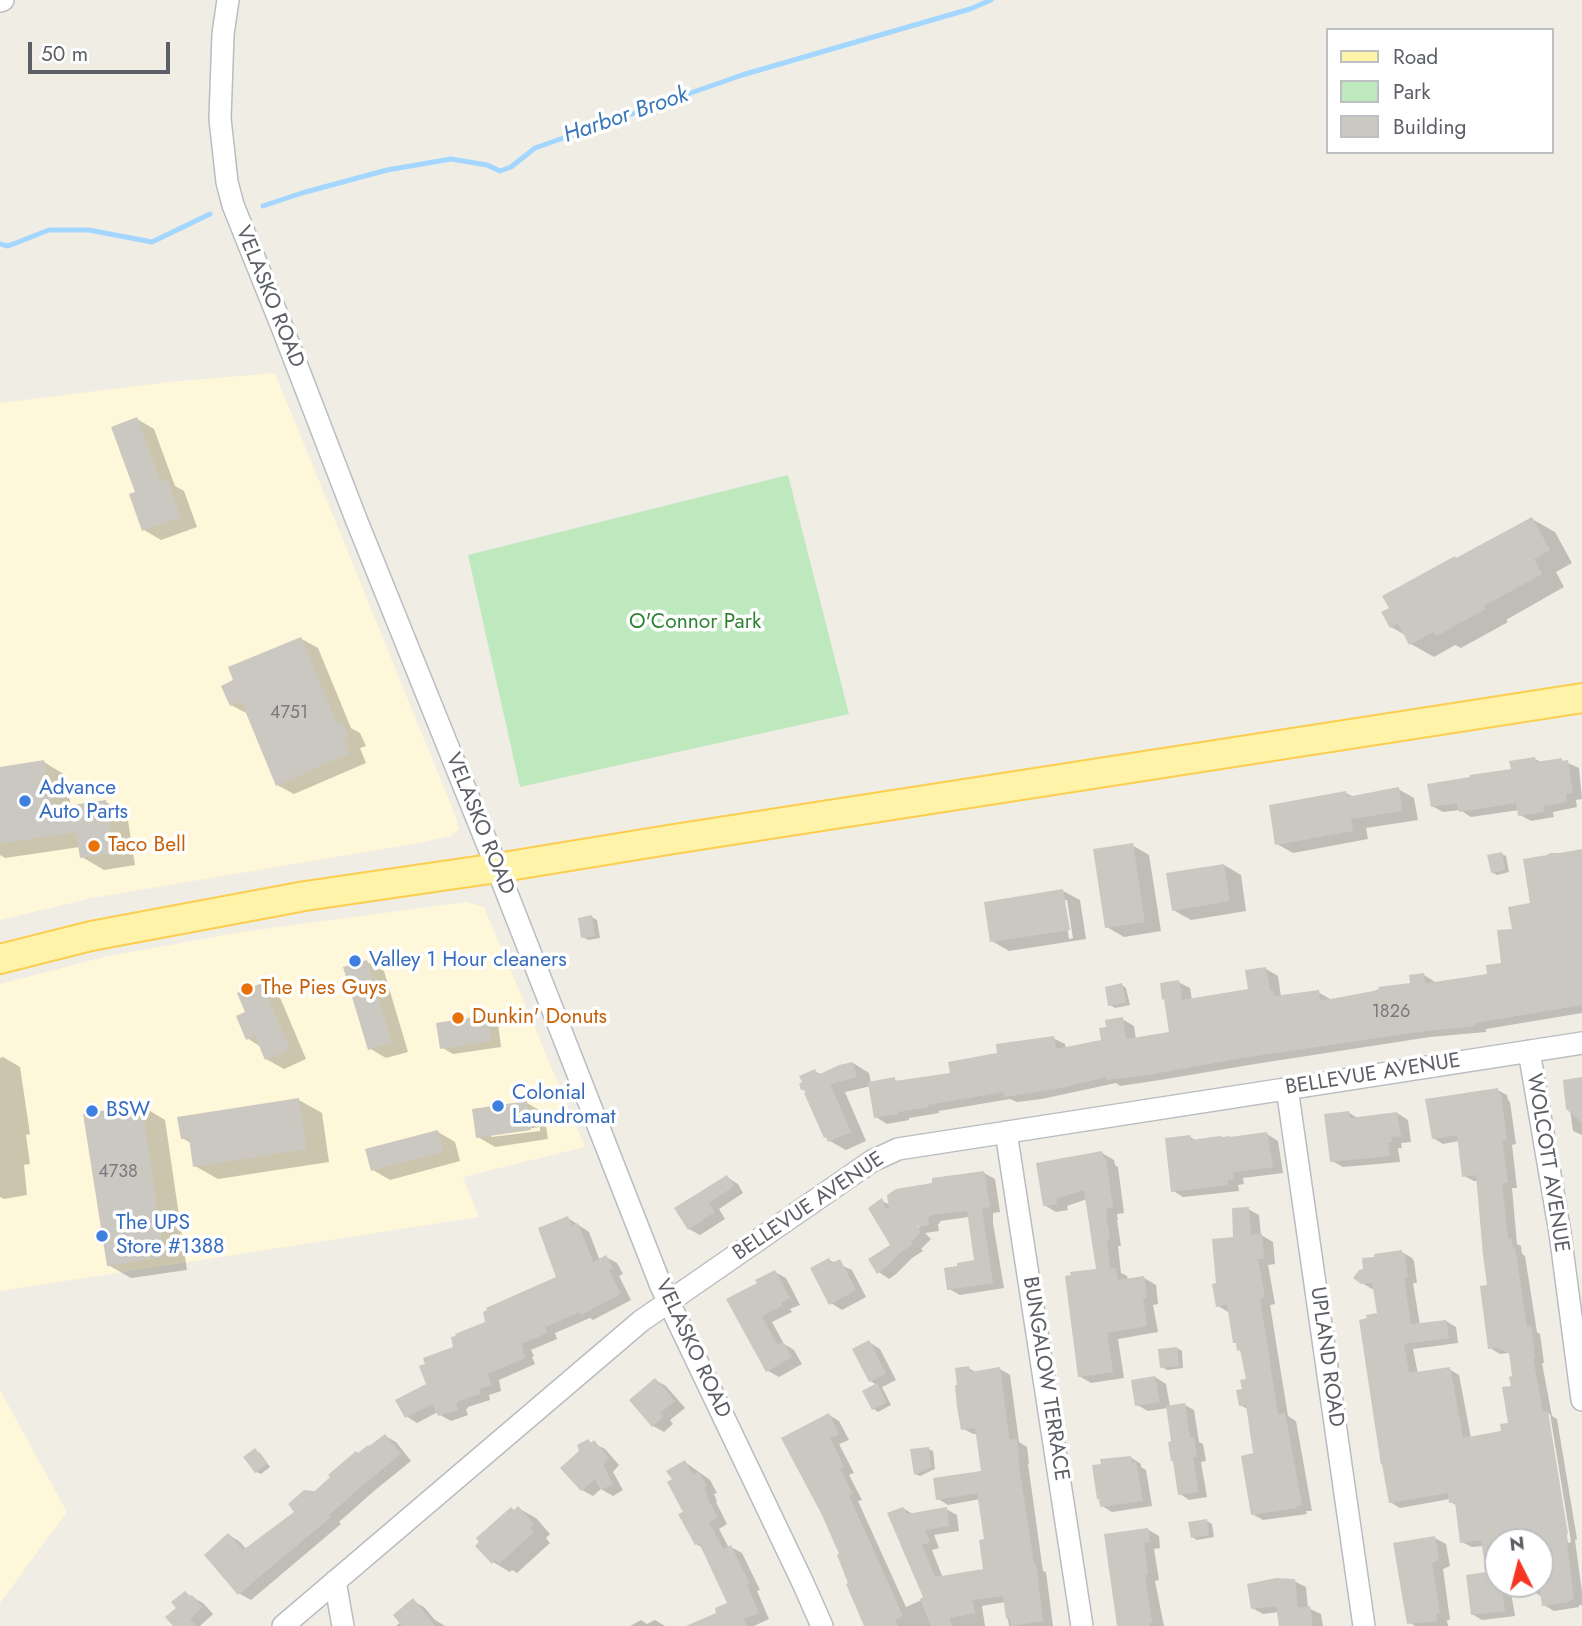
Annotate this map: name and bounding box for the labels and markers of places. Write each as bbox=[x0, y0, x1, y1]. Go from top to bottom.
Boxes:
place label: Advance Auto Parts bbox=[39, 776, 128, 826]
marker: Advance Auto Parts bbox=[17, 793, 33, 809]
place label: Taco Bell bbox=[108, 833, 186, 859]
marker: Taco Bell bbox=[86, 838, 102, 854]
place label: Valley 1 Hour cleaners bbox=[369, 948, 567, 974]
marker: Valley 1 Hour cleaners bbox=[347, 953, 363, 969]
place label: The Pies Guys bbox=[261, 976, 386, 1002]
marker: The Pies Guys bbox=[239, 981, 255, 997]
place label: Dunkin' Donuts bbox=[472, 1005, 607, 1031]
marker: Dunkin' Donuts bbox=[450, 1010, 466, 1026]
place label: Colonial Laundromat bbox=[512, 1081, 615, 1131]
place label: BSW bbox=[106, 1098, 150, 1124]
marker: Colonial Laundromat bbox=[490, 1098, 506, 1114]
marker: BSW bbox=[84, 1103, 100, 1119]
place label: The UPS Store #1388 bbox=[116, 1211, 225, 1261]
marker: The UPS Store #1388 bbox=[94, 1228, 110, 1244]

